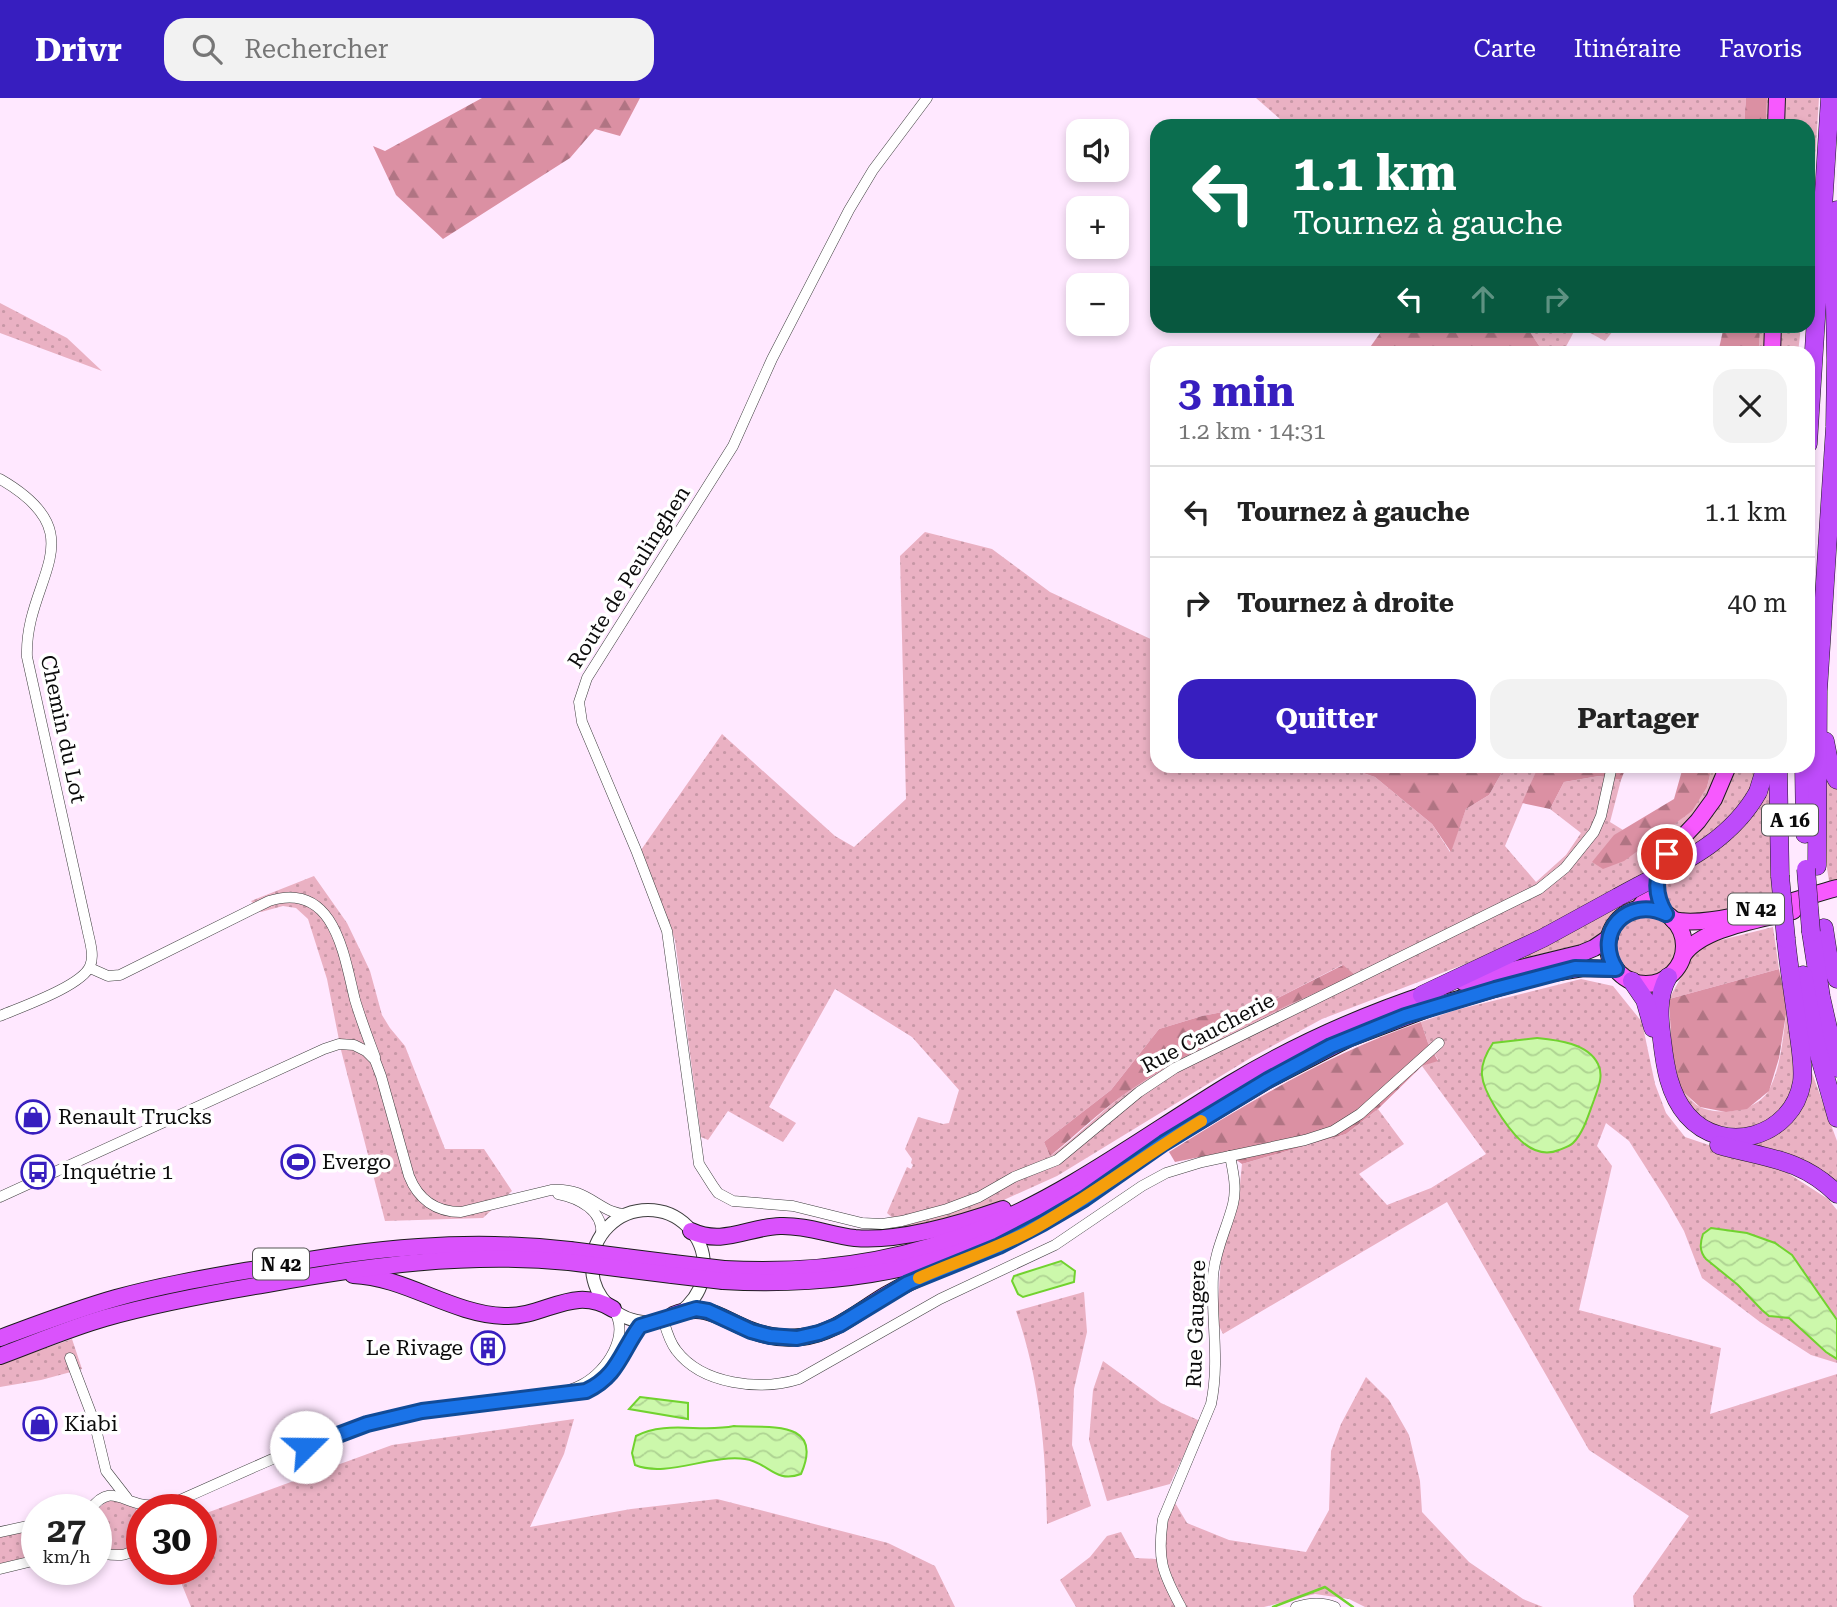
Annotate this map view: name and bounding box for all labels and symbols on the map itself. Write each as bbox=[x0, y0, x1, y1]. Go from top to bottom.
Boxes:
street label: Route de Peulinghen bbox=[563, 481, 695, 672]
street label: Chemin du Lot bbox=[36, 653, 90, 805]
road number: A 16 bbox=[1762, 804, 1818, 835]
pin bbox=[1637, 824, 1697, 884]
road number: N 42 bbox=[1728, 894, 1784, 924]
street label: Rue Caucherie bbox=[1137, 988, 1279, 1078]
shop icon: Renault Trucks bbox=[14, 1098, 52, 1136]
place label: Renault Trucks bbox=[58, 1105, 212, 1129]
sports icon: Evergo bbox=[279, 1143, 317, 1181]
place label: Evergo bbox=[322, 1150, 391, 1174]
bus stop icon: Inquétrie 1 bbox=[19, 1153, 57, 1191]
place label: Inquétrie 1 bbox=[62, 1160, 173, 1184]
road number: N 42 bbox=[253, 1248, 309, 1280]
street label: Rue Gaugere bbox=[1182, 1260, 1210, 1388]
building icon: Le Rivage bbox=[469, 1329, 507, 1367]
place label: Le Rivage bbox=[366, 1336, 463, 1360]
shop icon: Kiabi bbox=[21, 1405, 59, 1443]
position arrow bbox=[269, 1410, 343, 1484]
place label: Kiabi bbox=[64, 1412, 118, 1436]
speed limit sign: 30 bbox=[126, 1494, 217, 1585]

